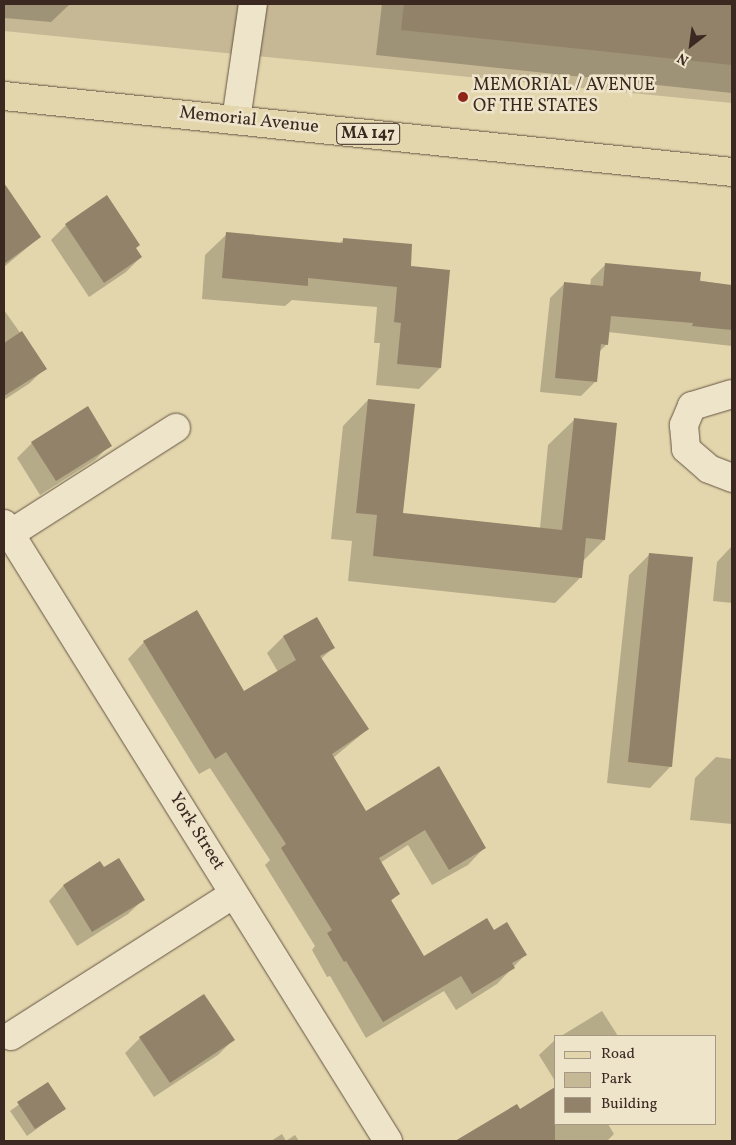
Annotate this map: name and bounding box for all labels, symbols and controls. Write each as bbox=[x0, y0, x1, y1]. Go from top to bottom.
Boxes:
north arrow bbox=[666, 20, 716, 70]
text: N bbox=[674, 48, 692, 69]
place label: MEMORIAL / AVENUE OF THE STATES bbox=[473, 76, 655, 118]
marker: MEMORIAL / AVENUE OF THE STATES bbox=[457, 91, 469, 103]
street label: Memorial Avenue bbox=[178, 103, 320, 139]
road number: MA 147 bbox=[336, 120, 400, 148]
street label: York Street bbox=[164, 789, 228, 875]
legend bbox=[554, 1035, 716, 1125]
text: Road bbox=[601, 1044, 635, 1065]
text: Park bbox=[601, 1069, 632, 1090]
text: Building bbox=[601, 1094, 657, 1115]

